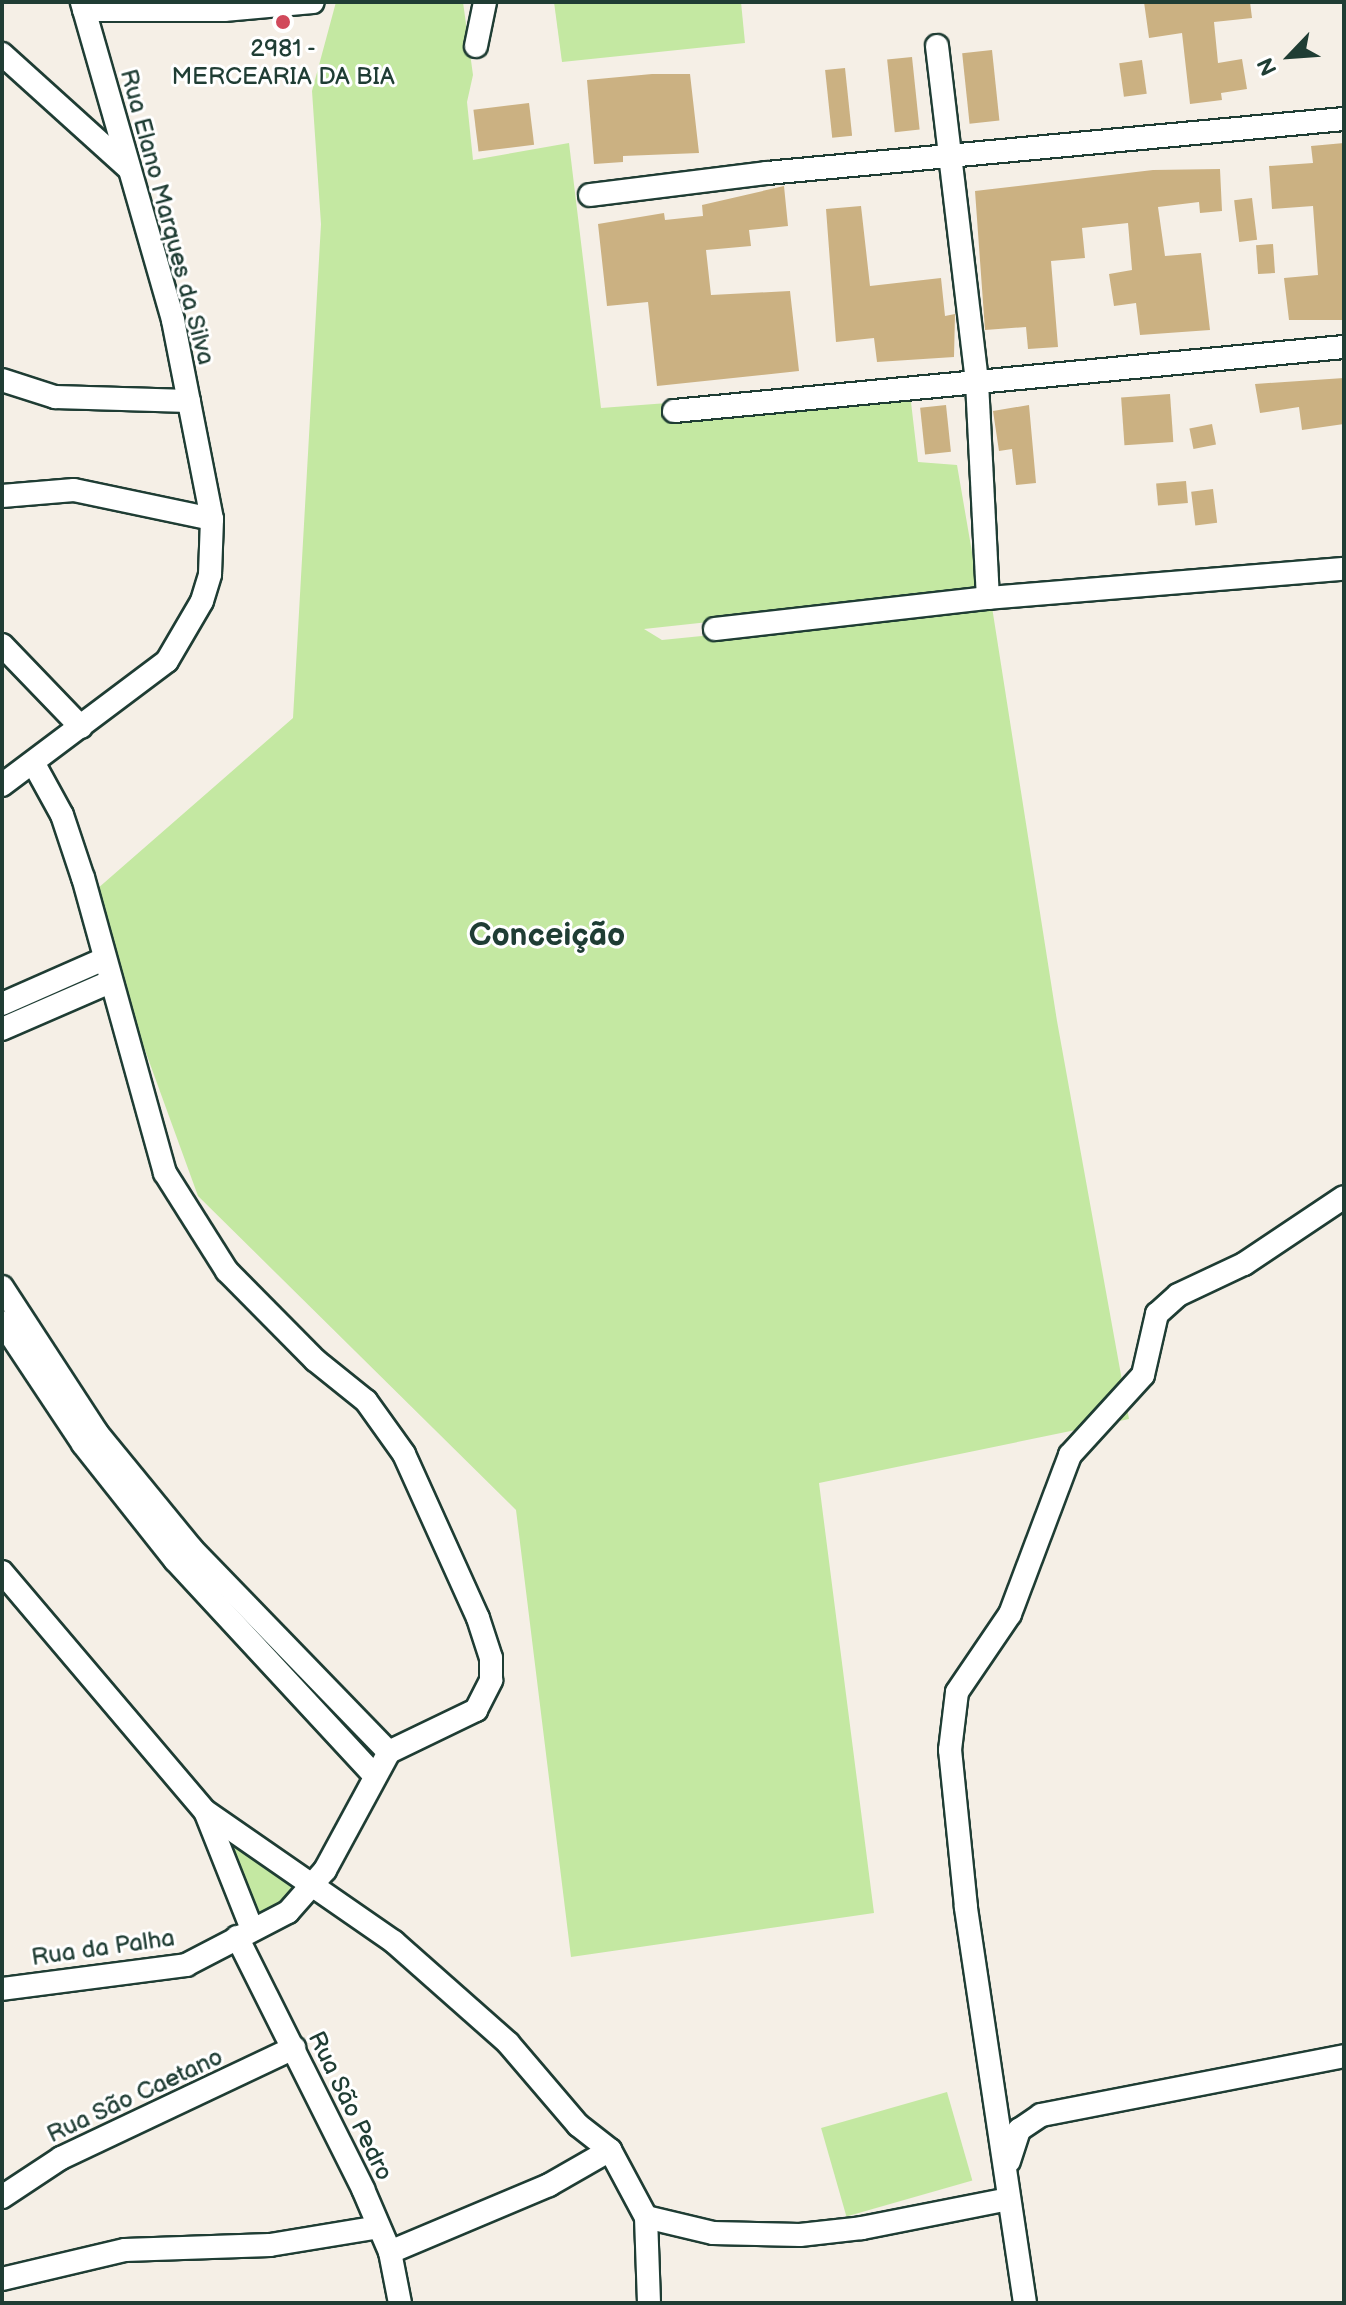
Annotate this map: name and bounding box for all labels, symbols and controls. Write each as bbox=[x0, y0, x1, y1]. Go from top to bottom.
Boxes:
marker: 2981 - MERCEARIA DA BIA bbox=[274, 13, 292, 31]
north arrow bbox=[1250, 16, 1330, 96]
place label: 2981 - MERCEARIA DA BIA bbox=[171, 35, 395, 91]
text: N bbox=[1252, 53, 1284, 80]
street label: Rua Elano Marques da Silva bbox=[114, 66, 220, 368]
district label: Conceição bbox=[469, 917, 625, 955]
street label: Rua da Palha bbox=[30, 1924, 176, 1972]
street label: Rua São Pedro bbox=[301, 2027, 399, 2185]
street label: Rua São Caetano bbox=[42, 2043, 228, 2149]

